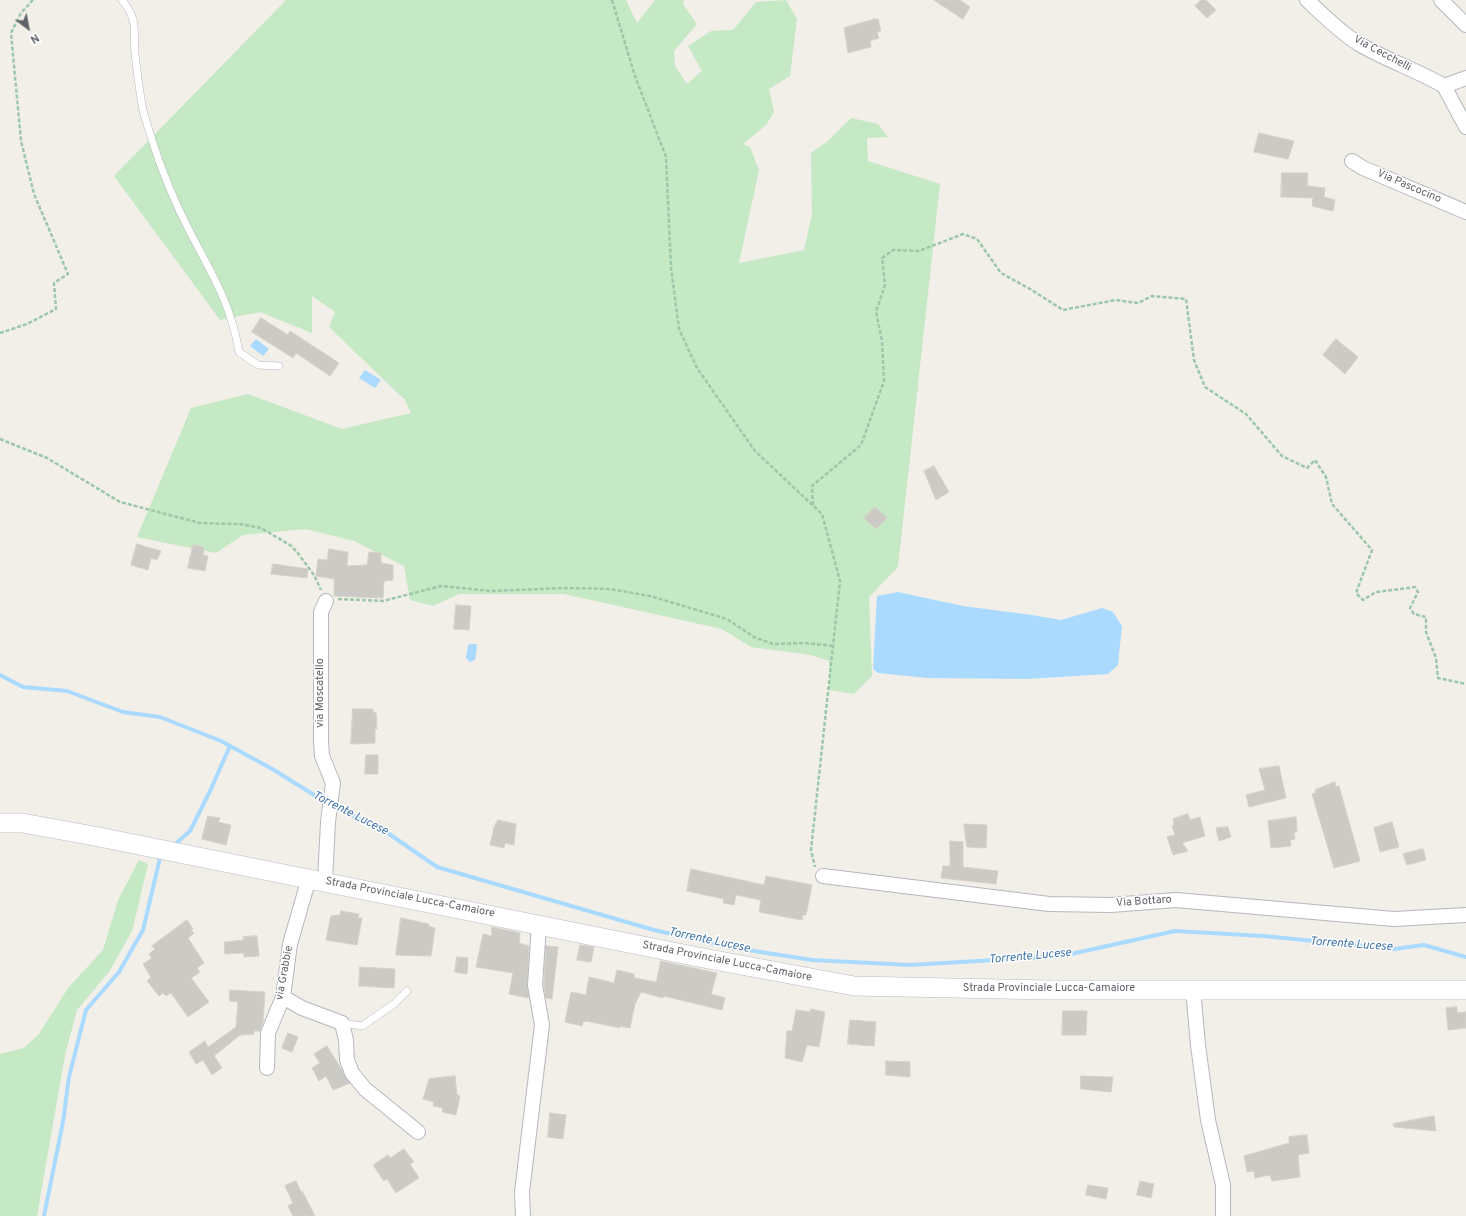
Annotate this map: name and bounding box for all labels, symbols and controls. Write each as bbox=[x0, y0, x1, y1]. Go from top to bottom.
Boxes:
north arrow bbox=[8, 8, 48, 48]
text: N bbox=[27, 30, 41, 46]
street label: Via Cecchelli bbox=[1351, 33, 1413, 75]
street label: Via Pascocino bbox=[1375, 168, 1443, 206]
street label: via Moscatello bbox=[314, 658, 328, 728]
water label: Torrente Lucese bbox=[310, 789, 390, 839]
street label: Strada Provinciale Lucca-Camaiore bbox=[324, 875, 496, 921]
street label: Via Bottaro bbox=[1116, 893, 1172, 911]
water label: Torrente Lucese bbox=[667, 925, 751, 957]
water label: Torrente Lucese bbox=[1309, 935, 1393, 955]
street label: Strada Provinciale Lucca-Camaiore bbox=[641, 939, 813, 985]
street label: via Grabbie bbox=[274, 945, 296, 1001]
water label: Torrente Lucese bbox=[988, 946, 1072, 968]
street label: Strada Provinciale Lucca-Camaiore bbox=[963, 982, 1135, 996]

